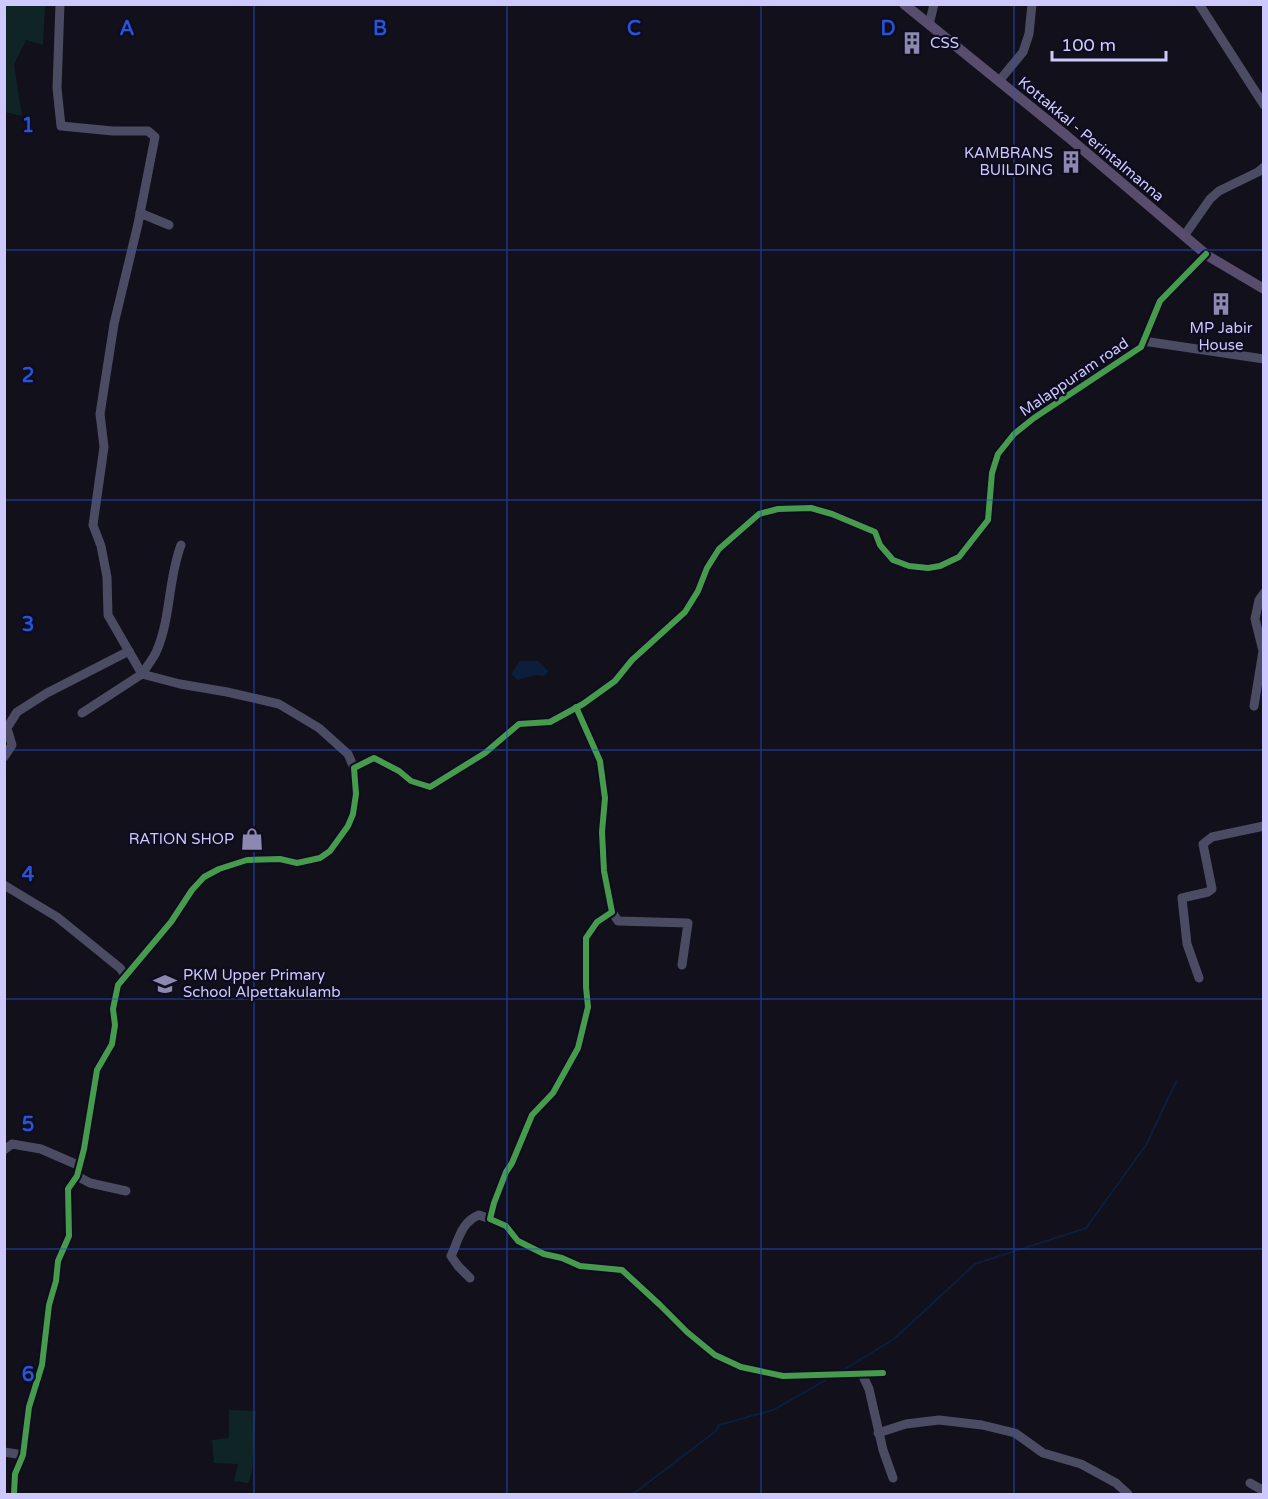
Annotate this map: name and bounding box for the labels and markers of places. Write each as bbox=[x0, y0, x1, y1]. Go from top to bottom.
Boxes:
building icon: CSS bbox=[899, 30, 925, 56]
place label: CSS bbox=[930, 34, 959, 52]
place label: KAMBRANS BUILDING bbox=[964, 144, 1053, 179]
building icon: KAMBRANS BUILDING bbox=[1058, 149, 1084, 175]
building icon: MP Jabir House bbox=[1208, 291, 1234, 317]
place label: MP Jabir House bbox=[1190, 319, 1253, 354]
shop icon: RATION SHOP bbox=[239, 826, 265, 852]
place label: RATION SHOP bbox=[129, 830, 234, 848]
place label: PKM Upper Primary School Alpettakulamb bbox=[183, 966, 341, 1001]
school or university icon: PKM Upper Primary School Alpettakulamb bbox=[152, 971, 178, 997]

